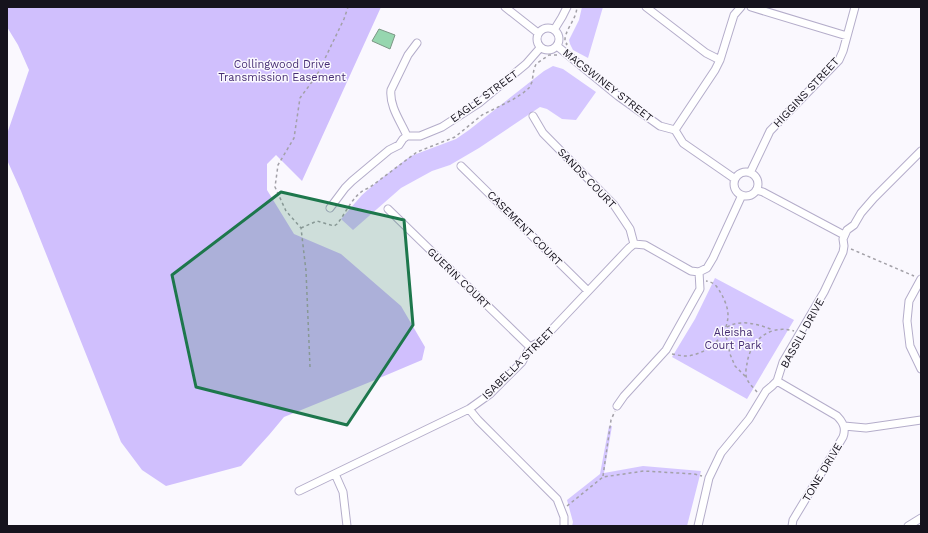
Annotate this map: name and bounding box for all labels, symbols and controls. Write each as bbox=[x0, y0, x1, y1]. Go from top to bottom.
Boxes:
street label: MACSWINEY STREET bbox=[560, 46, 656, 125]
street label: HIGGINS STREET bbox=[771, 54, 842, 130]
park label: Collingwood Drive Transmission Easement bbox=[218, 58, 346, 84]
street label: EAGLE STREET bbox=[448, 67, 521, 125]
street label: SANDS COURT bbox=[555, 146, 619, 211]
street label: CASEMENT COURT bbox=[484, 188, 565, 269]
street label: GUERIN COURT bbox=[424, 245, 493, 312]
street label: BASSILI DRIVE bbox=[778, 296, 827, 370]
street label: ISABELLA STREET bbox=[480, 324, 557, 402]
park label: Aleisha Court Park bbox=[704, 326, 762, 352]
street label: TONE DRIVE bbox=[800, 441, 845, 504]

